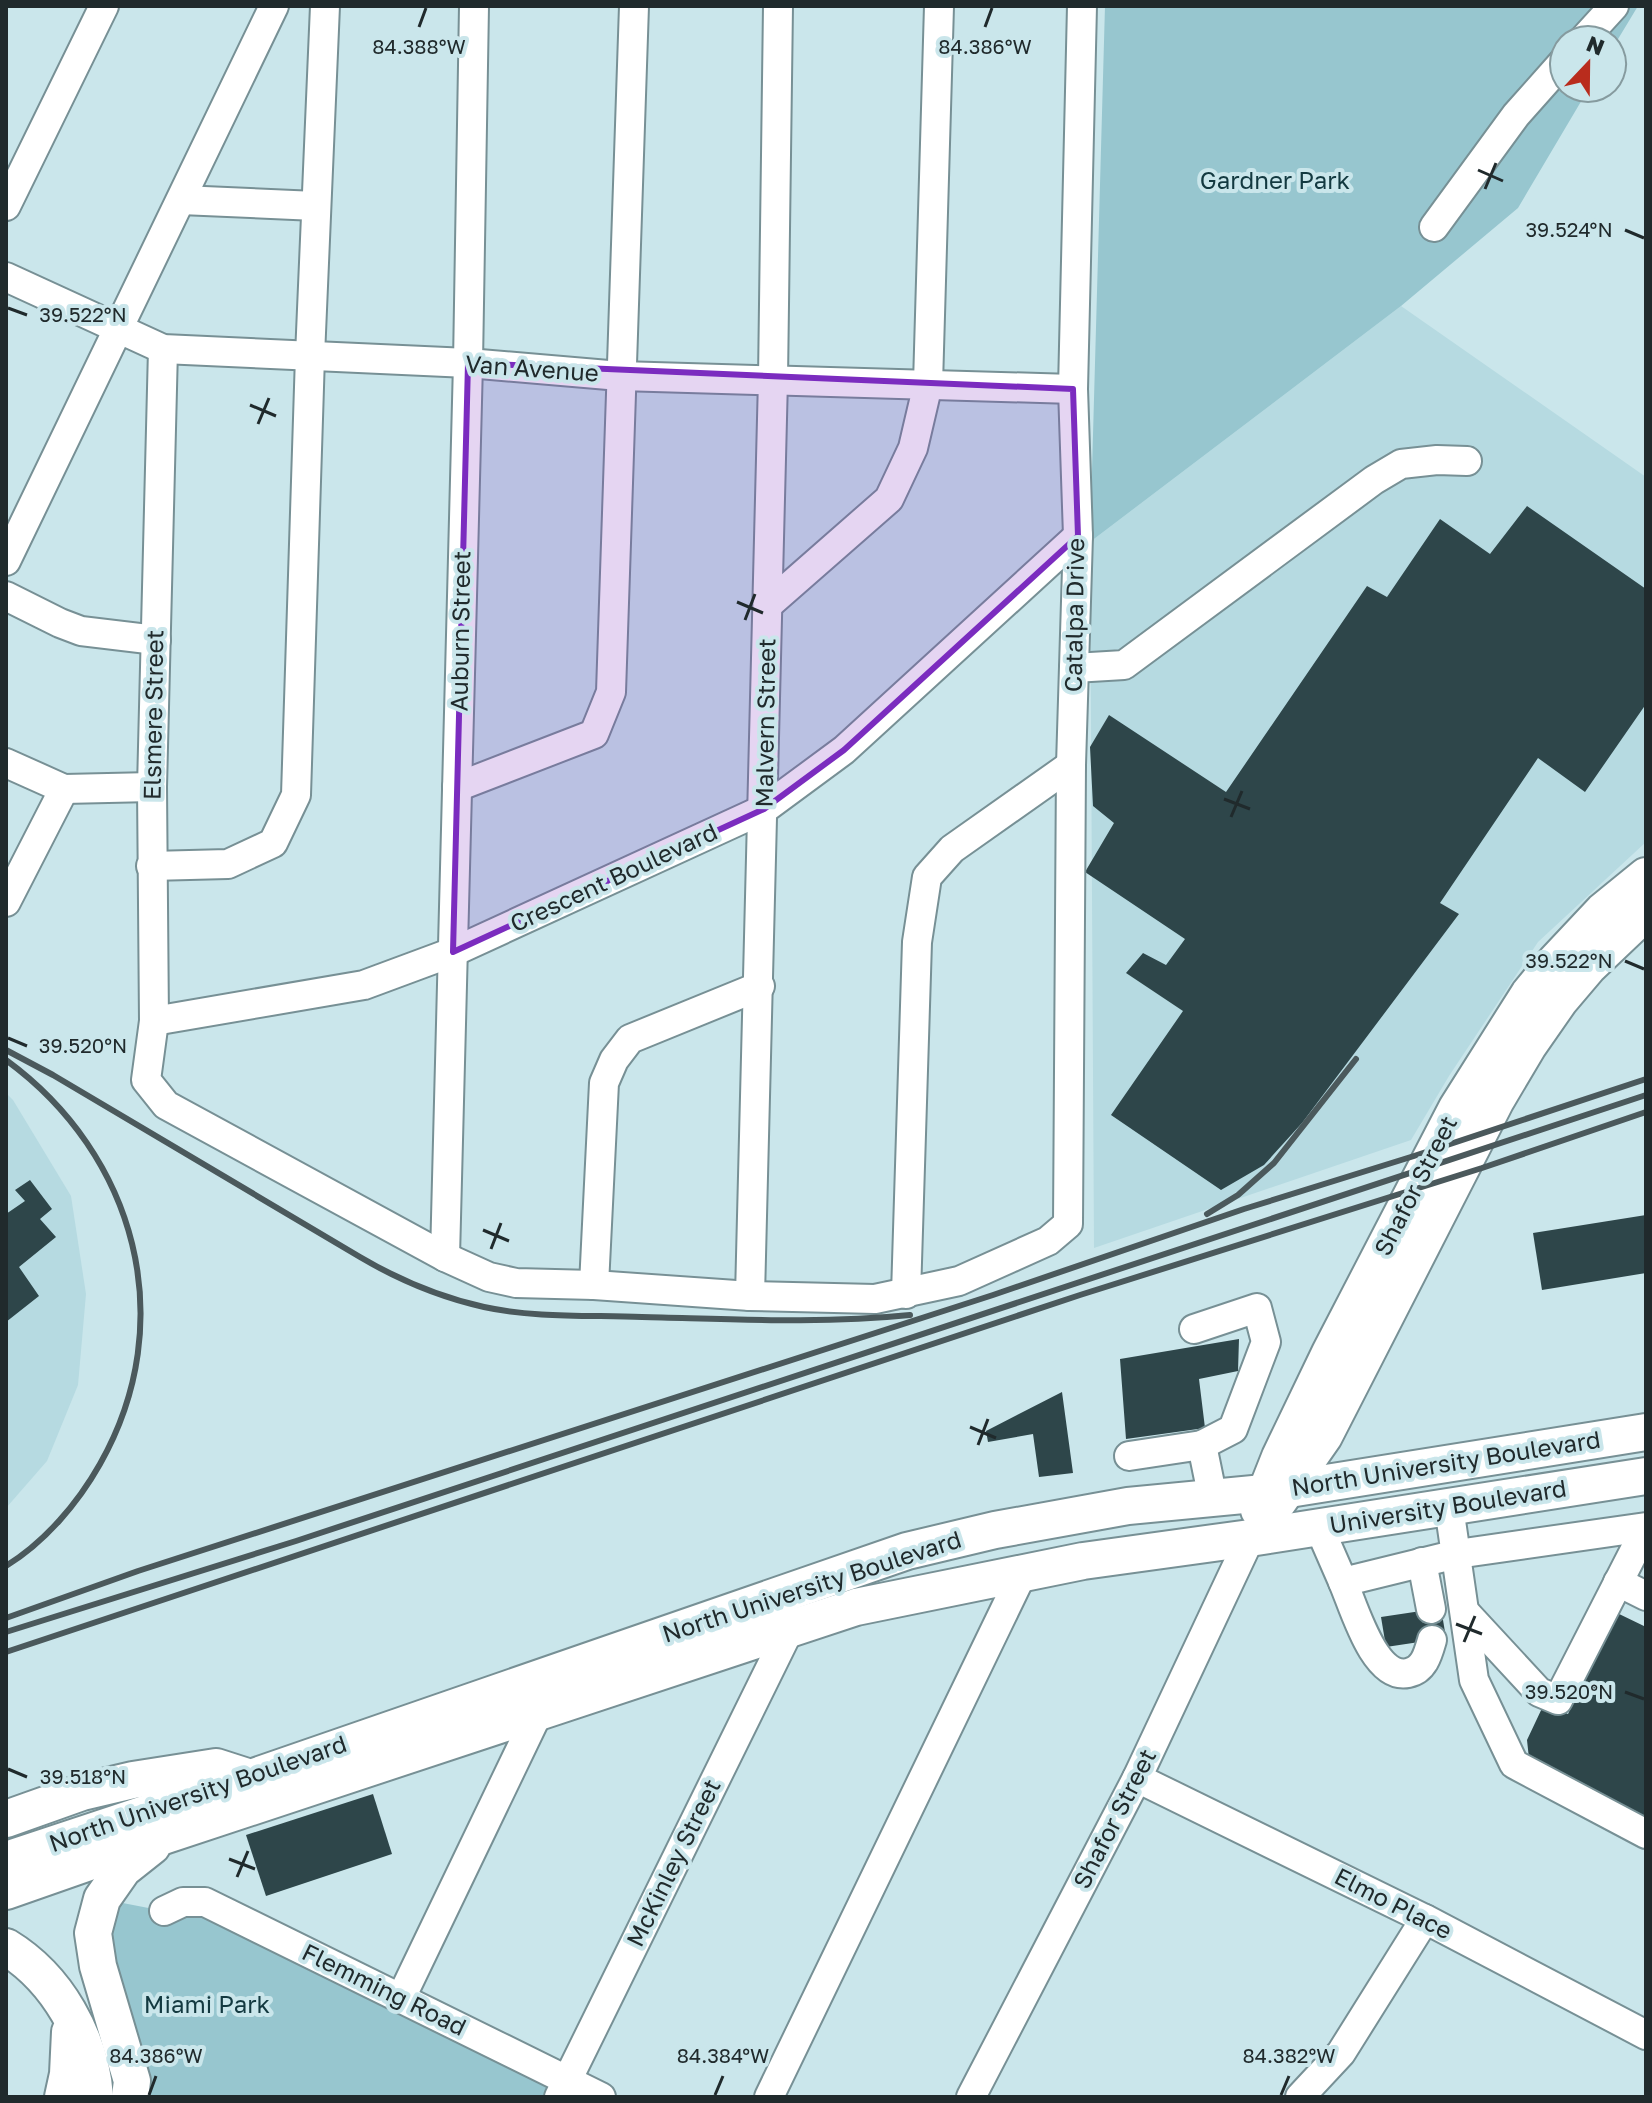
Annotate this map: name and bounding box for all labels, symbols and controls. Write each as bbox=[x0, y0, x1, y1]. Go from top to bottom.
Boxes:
north arrow bbox=[1548, 24, 1628, 104]
text: N bbox=[1583, 29, 1608, 61]
text: 84.388°W bbox=[372, 34, 466, 58]
text: 84.386°W bbox=[938, 34, 1032, 58]
park label: Gardner Park bbox=[1200, 165, 1350, 194]
text: 39.524°N bbox=[1525, 217, 1613, 241]
text: 39.522°N bbox=[39, 302, 127, 326]
street label: Van Avenue bbox=[464, 348, 600, 387]
street label: Catalpa Drive bbox=[1058, 538, 1089, 692]
street label: Auburn Street bbox=[444, 550, 475, 711]
street label: Elsmere Street bbox=[137, 630, 168, 800]
street label: Malvern Street bbox=[749, 638, 780, 808]
street label: Crescent Boulevard bbox=[505, 816, 722, 937]
text: 39.522°N bbox=[1525, 948, 1613, 972]
text: 39.520°N bbox=[39, 1033, 127, 1057]
street label: Shafor Street bbox=[1367, 1111, 1462, 1260]
street label: North University Boulevard bbox=[1289, 1424, 1602, 1501]
street label: University Boulevard bbox=[1327, 1472, 1568, 1539]
street label: North University Boulevard bbox=[658, 1523, 965, 1648]
text: 39.520°N bbox=[1525, 1679, 1613, 1703]
street label: North University Boulevard bbox=[45, 1728, 350, 1857]
street label: Shafor Street bbox=[1066, 1744, 1161, 1893]
text: 39.518°N bbox=[40, 1764, 126, 1788]
street label: McKinley Street bbox=[620, 1774, 726, 1951]
street label: Elmo Place bbox=[1330, 1861, 1457, 1945]
street label: Flemming Road bbox=[298, 1936, 471, 2041]
park label: Miami Park bbox=[144, 1989, 270, 2018]
text: 84.386°W bbox=[109, 2043, 203, 2067]
text: 84.384°W bbox=[677, 2043, 769, 2067]
text: 84.382°W bbox=[1243, 2043, 1335, 2067]

